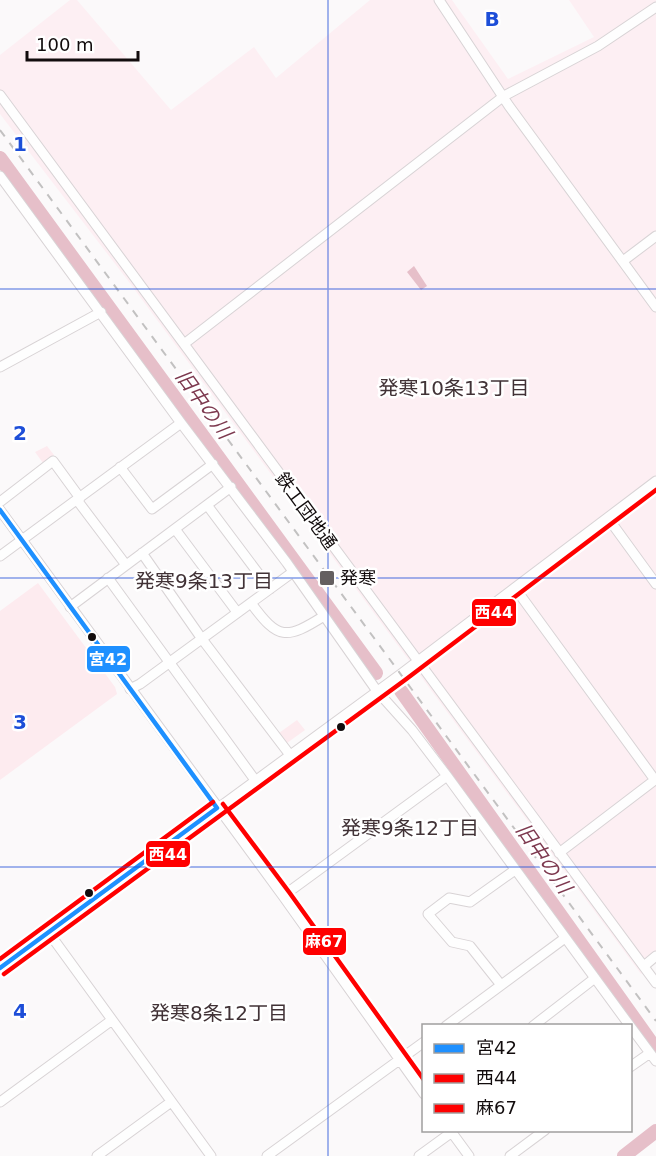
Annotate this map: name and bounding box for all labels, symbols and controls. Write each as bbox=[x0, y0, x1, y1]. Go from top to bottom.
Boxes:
text: B bbox=[484, 7, 500, 31]
scale bar bbox=[27, 24, 138, 62]
text: 100 m bbox=[36, 34, 94, 55]
text: 1 bbox=[13, 132, 27, 156]
water label: 旧中の川 bbox=[171, 365, 238, 445]
district label: 発寒10条13丁目 bbox=[379, 376, 529, 400]
text: 2 bbox=[13, 421, 27, 445]
street label: 鉄工団地通 bbox=[271, 468, 341, 553]
place label: 発寒 bbox=[340, 567, 376, 588]
district label: 発寒9条13丁目 bbox=[135, 569, 273, 593]
marker: 発寒 bbox=[318, 569, 336, 587]
line badge: 西44 bbox=[471, 598, 517, 627]
text: 西44 bbox=[475, 603, 513, 622]
unlabelled marker bbox=[86, 631, 98, 643]
line badge: 宮42 bbox=[86, 645, 131, 673]
text: 宮42 bbox=[89, 650, 127, 669]
text: 3 bbox=[13, 710, 27, 734]
unlabelled marker bbox=[335, 721, 347, 733]
district label: 発寒9条12丁目 bbox=[341, 816, 479, 840]
water label: 旧中の川 bbox=[511, 818, 578, 899]
line badge: 西44 bbox=[145, 840, 191, 868]
text: 西44 bbox=[149, 845, 187, 864]
unlabelled marker bbox=[83, 887, 95, 899]
line badge: 麻67 bbox=[302, 927, 347, 956]
text: 麻67 bbox=[305, 932, 343, 951]
text: 4 bbox=[13, 999, 27, 1023]
district label: 発寒8条12丁目 bbox=[150, 1001, 288, 1025]
legend bbox=[422, 1024, 632, 1132]
text: 宮42 bbox=[476, 1037, 517, 1058]
text: 西44 bbox=[476, 1067, 517, 1088]
text: 麻67 bbox=[476, 1097, 517, 1118]

